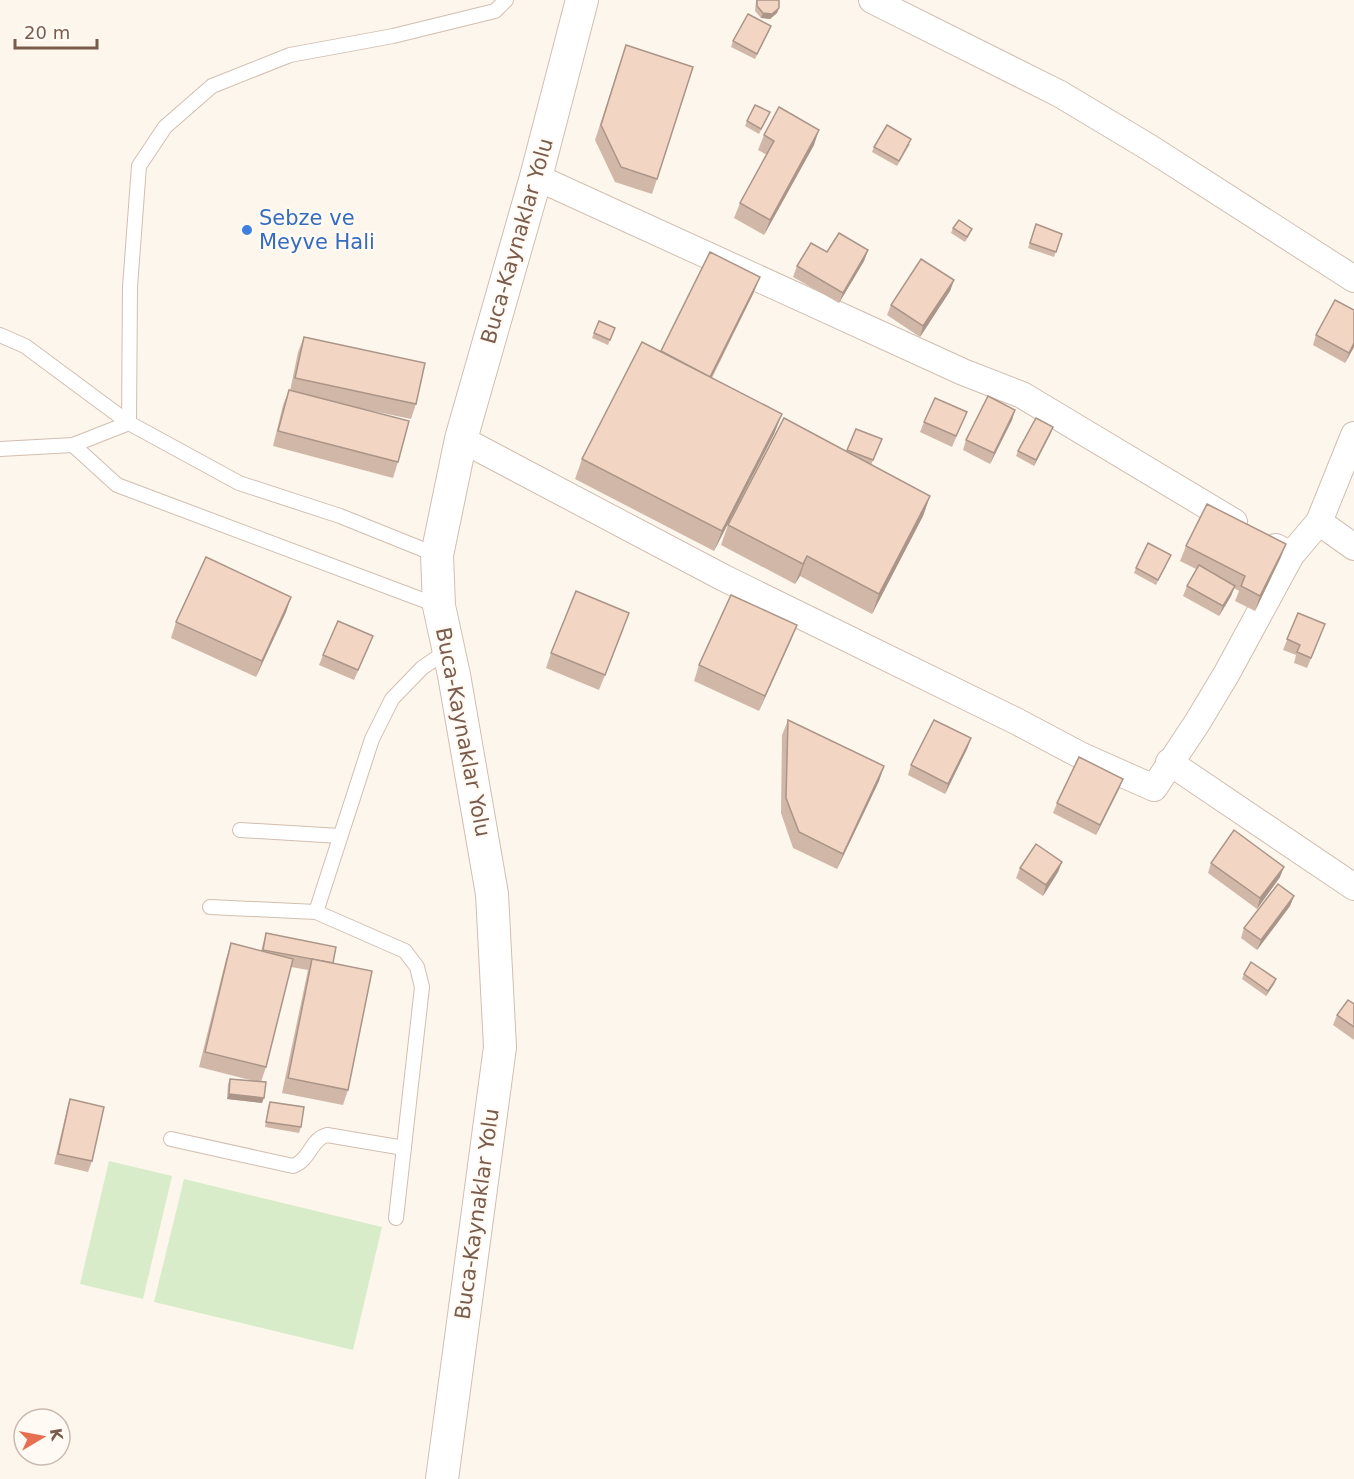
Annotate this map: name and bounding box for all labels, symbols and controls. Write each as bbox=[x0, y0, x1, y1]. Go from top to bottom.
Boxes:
scale bar bbox=[15, 12, 98, 50]
text: 20 m bbox=[24, 22, 70, 43]
street label: Buca-Kaynaklar Yolu bbox=[476, 135, 558, 347]
place label: Sebze ve Meyve Hali bbox=[259, 206, 375, 254]
marker: Sebze ve Meyve Hali bbox=[240, 223, 254, 237]
street label: Buca-Kaynaklar Yolu bbox=[431, 625, 495, 839]
street label: Buca-Kaynaklar Yolu bbox=[450, 1107, 504, 1321]
north arrow bbox=[12, 1407, 72, 1467]
text: K bbox=[46, 1427, 67, 1443]

